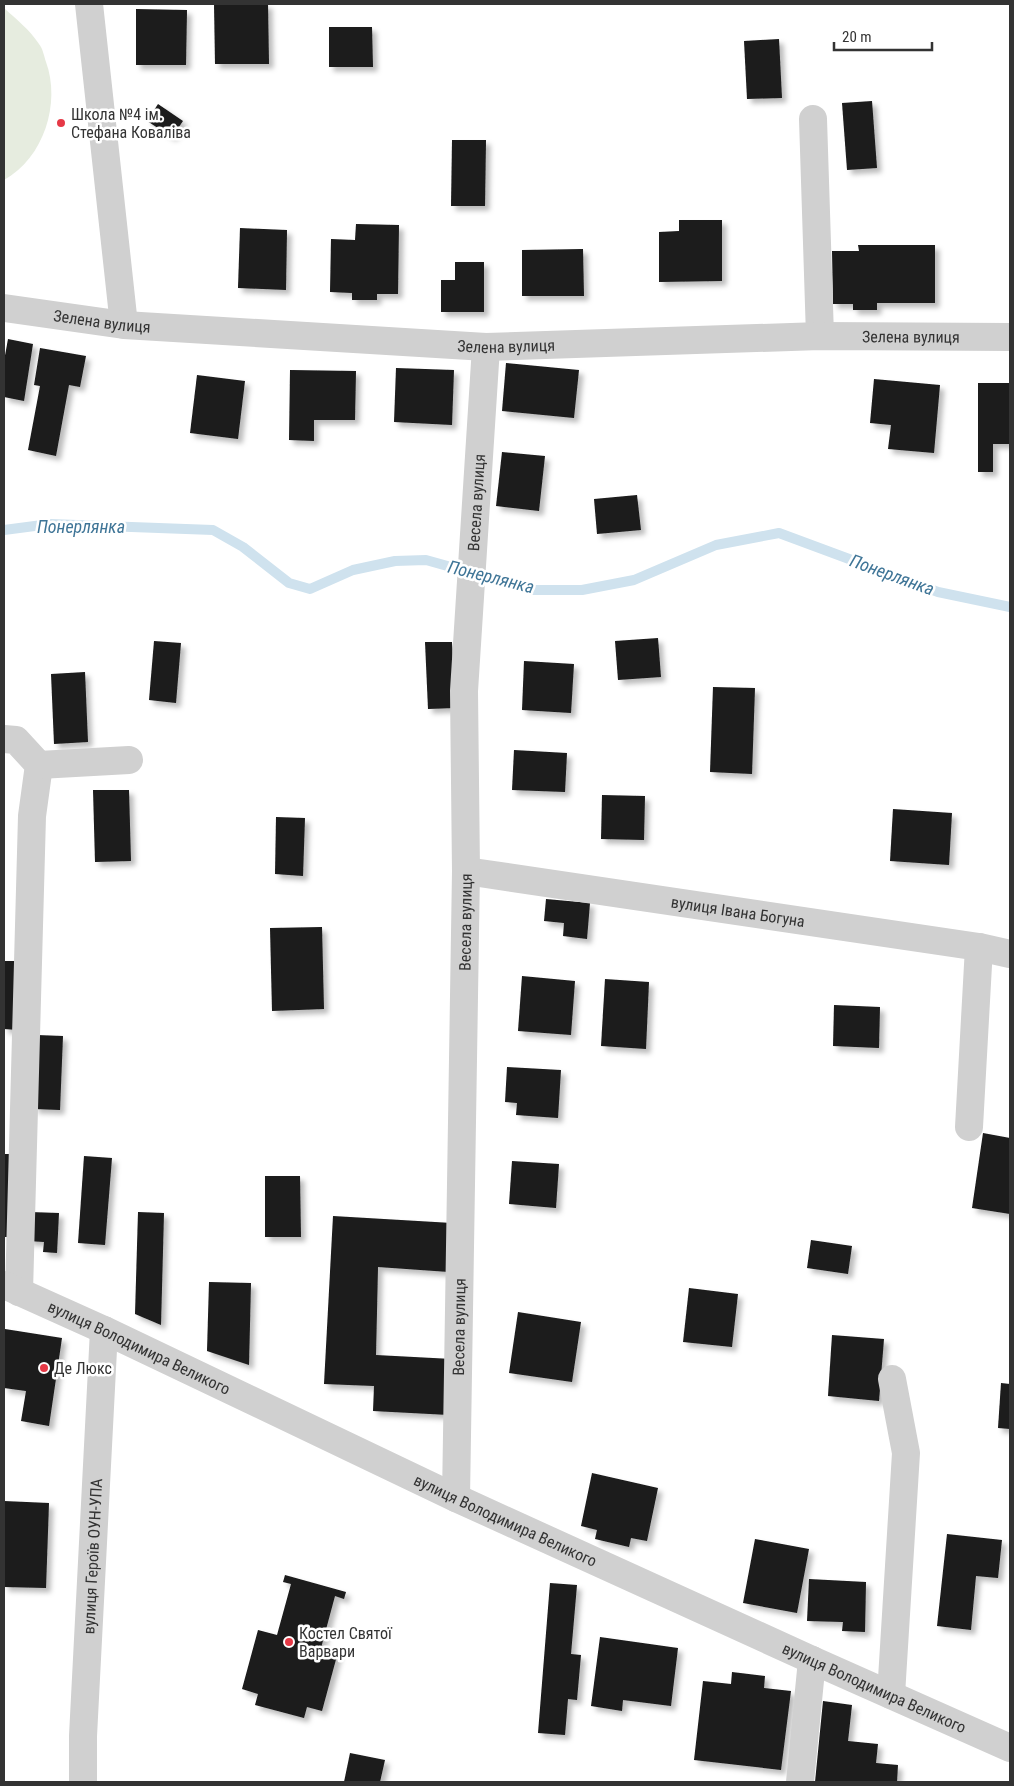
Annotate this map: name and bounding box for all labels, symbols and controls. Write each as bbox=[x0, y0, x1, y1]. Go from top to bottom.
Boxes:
scale bar bbox=[834, 20, 932, 52]
text: 20 m bbox=[842, 28, 872, 46]
place label: Школа №4 ім. Стефана Коваліва bbox=[71, 105, 191, 142]
marker: Школа №4 ім. Стефана Коваліва bbox=[55, 117, 67, 129]
street label: Зелена вулиця bbox=[52, 306, 151, 337]
street label: Зелена вулиця bbox=[862, 327, 960, 347]
street label: Зелена вулиця bbox=[457, 336, 555, 357]
street label: Весела вулиця bbox=[464, 453, 489, 552]
water label: Понерлянка bbox=[37, 516, 125, 537]
water label: Понерлянка bbox=[847, 550, 937, 599]
water label: Понерлянка bbox=[446, 556, 536, 597]
street label: Весела вулиця bbox=[455, 873, 476, 971]
street label: вулиця Івана Богуна bbox=[670, 893, 806, 931]
street label: Весела вулиця bbox=[449, 1278, 470, 1376]
street label: вулиця Володимира Великого bbox=[45, 1297, 233, 1399]
place label: Де Люкс bbox=[54, 1359, 112, 1378]
marker: Де Люкс bbox=[38, 1362, 50, 1374]
street label: вулиця Володимира Великого bbox=[411, 1470, 600, 1571]
street label: вулиця Героїв ОУН-УПА bbox=[79, 1478, 106, 1635]
place label: Костел Святої Варвари bbox=[299, 1624, 393, 1661]
marker: Костел Святої Варвари bbox=[283, 1636, 295, 1648]
street label: вулиця Володимира Великого bbox=[779, 1639, 969, 1737]

